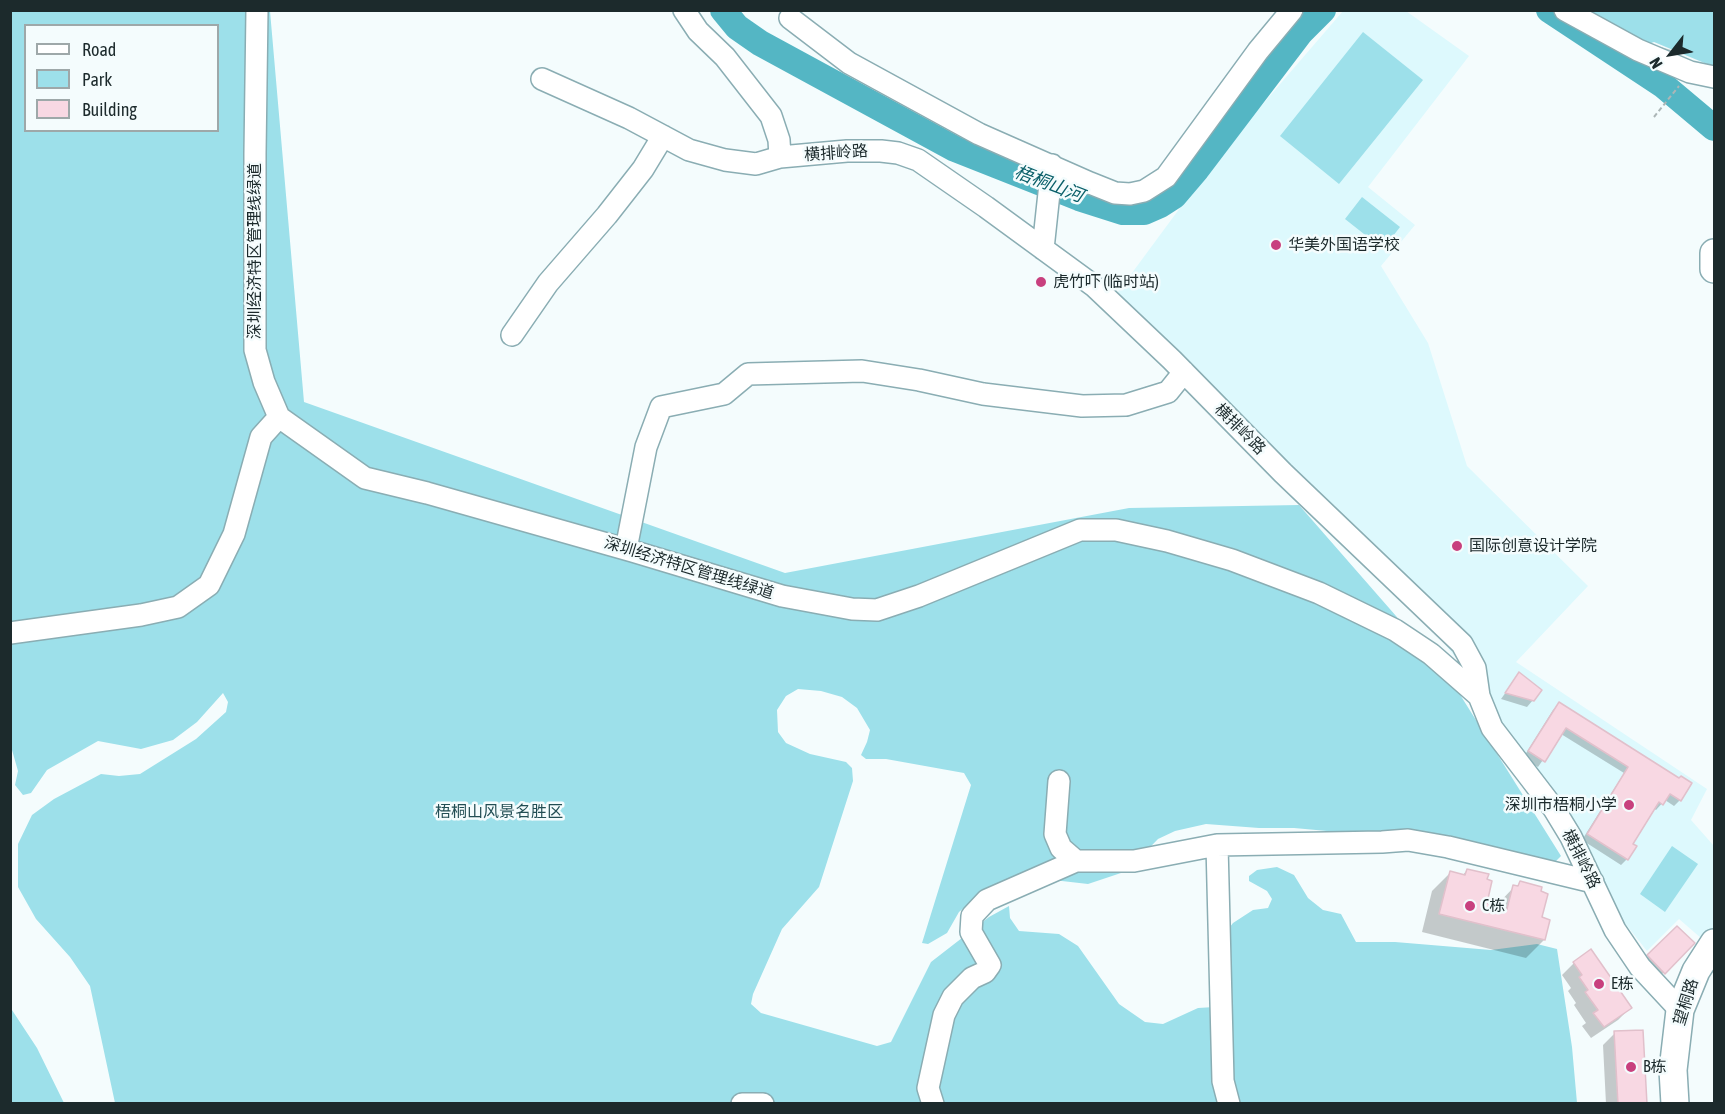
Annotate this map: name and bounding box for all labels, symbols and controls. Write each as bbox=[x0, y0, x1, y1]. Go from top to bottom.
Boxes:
legend bbox=[24, 24, 219, 132]
north arrow bbox=[1641, 24, 1701, 84]
text: Road bbox=[82, 39, 116, 60]
text: N bbox=[1645, 55, 1666, 72]
text: Park bbox=[82, 69, 112, 90]
text: Building bbox=[82, 99, 137, 120]
street label: 横排岭路 bbox=[803, 141, 869, 165]
water label: 梧桐山河 bbox=[1012, 161, 1086, 207]
street label: 深圳经济特区管理线绿道 bbox=[245, 163, 265, 339]
place label: 华美外国语学校 bbox=[1288, 235, 1400, 255]
marker: 华美外国语学校 bbox=[1269, 238, 1283, 252]
place label: 虎竹吓 (临时站) bbox=[1053, 272, 1159, 292]
marker: 虎竹吓 (临时站) bbox=[1034, 275, 1048, 289]
street label: 横排岭路 bbox=[1211, 400, 1269, 458]
street label: 深圳经济特区管理线绿道 bbox=[602, 533, 776, 603]
place label: 国际创意设计学院 bbox=[1469, 536, 1597, 556]
marker: 国际创意设计学院 bbox=[1450, 539, 1464, 553]
place label: 深圳市梧桐小学 bbox=[1505, 795, 1617, 815]
marker: 深圳市梧桐小学 bbox=[1622, 798, 1636, 812]
park label: 梧桐山风景名胜区 bbox=[435, 802, 563, 822]
street label: 横排岭路 bbox=[1558, 826, 1604, 892]
place label: C栋 bbox=[1482, 896, 1505, 916]
marker: C栋 bbox=[1463, 899, 1477, 913]
place label: E栋 bbox=[1611, 974, 1634, 994]
street label: 望桐路 bbox=[1670, 976, 1702, 1028]
marker: E栋 bbox=[1592, 977, 1606, 991]
place label: B栋 bbox=[1643, 1057, 1667, 1077]
marker: B栋 bbox=[1624, 1060, 1638, 1074]

